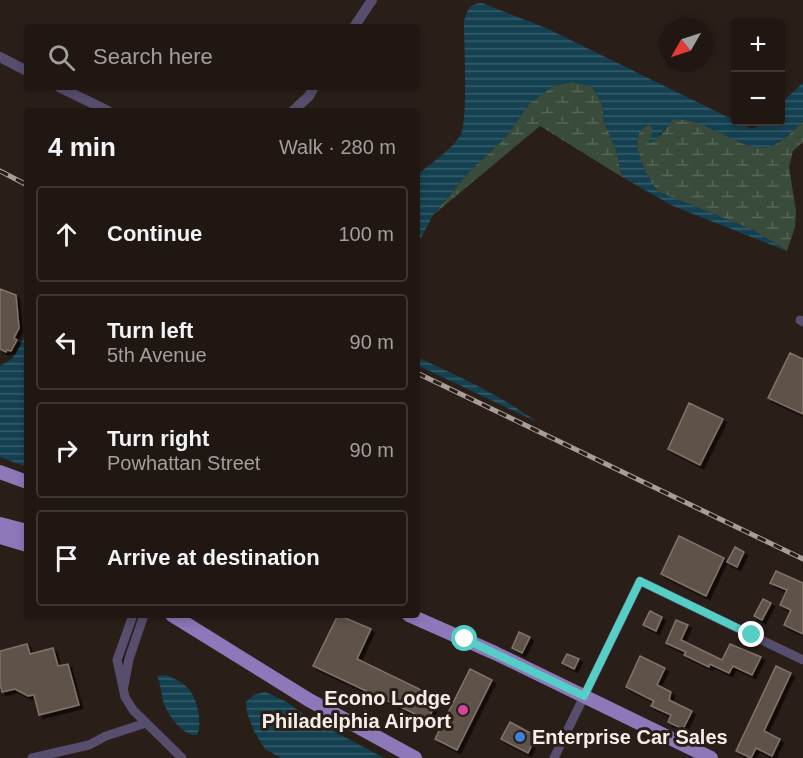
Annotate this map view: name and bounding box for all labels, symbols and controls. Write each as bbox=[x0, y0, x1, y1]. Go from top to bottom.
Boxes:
north arrow bbox=[659, 18, 713, 72]
map controls bbox=[731, 18, 785, 126]
button: + bbox=[731, 18, 785, 72]
search box bbox=[24, 24, 420, 90]
icon: search bbox=[45, 41, 78, 74]
text: Search here bbox=[93, 44, 213, 69]
button: − bbox=[731, 72, 785, 126]
text: 4 min bbox=[48, 132, 116, 162]
text: Walk · 280 m bbox=[279, 136, 396, 158]
icon: ahead bbox=[50, 218, 83, 251]
text: Continue bbox=[107, 221, 202, 246]
text: 100 m bbox=[338, 223, 394, 245]
text: Turn left bbox=[107, 318, 193, 343]
icon: left bbox=[50, 326, 83, 359]
text: 90 m bbox=[350, 331, 394, 353]
text: 5th Avenue bbox=[107, 344, 207, 366]
text: Turn right bbox=[107, 426, 209, 451]
icon: right bbox=[50, 434, 83, 467]
text: 90 m bbox=[350, 439, 394, 461]
text: Powhattan Street bbox=[107, 452, 260, 474]
icon: arrive bbox=[50, 542, 83, 575]
text: Arrive at destination bbox=[107, 545, 320, 570]
route end bbox=[738, 621, 764, 647]
route start bbox=[451, 625, 477, 651]
place label: Econo Lodge Philadelphia Airport bbox=[262, 687, 451, 732]
marker: Econo Lodge Philadelphia Airport bbox=[456, 703, 470, 717]
place label: Enterprise Car Sales bbox=[532, 726, 728, 748]
marker: Enterprise Car Sales bbox=[513, 730, 527, 744]

